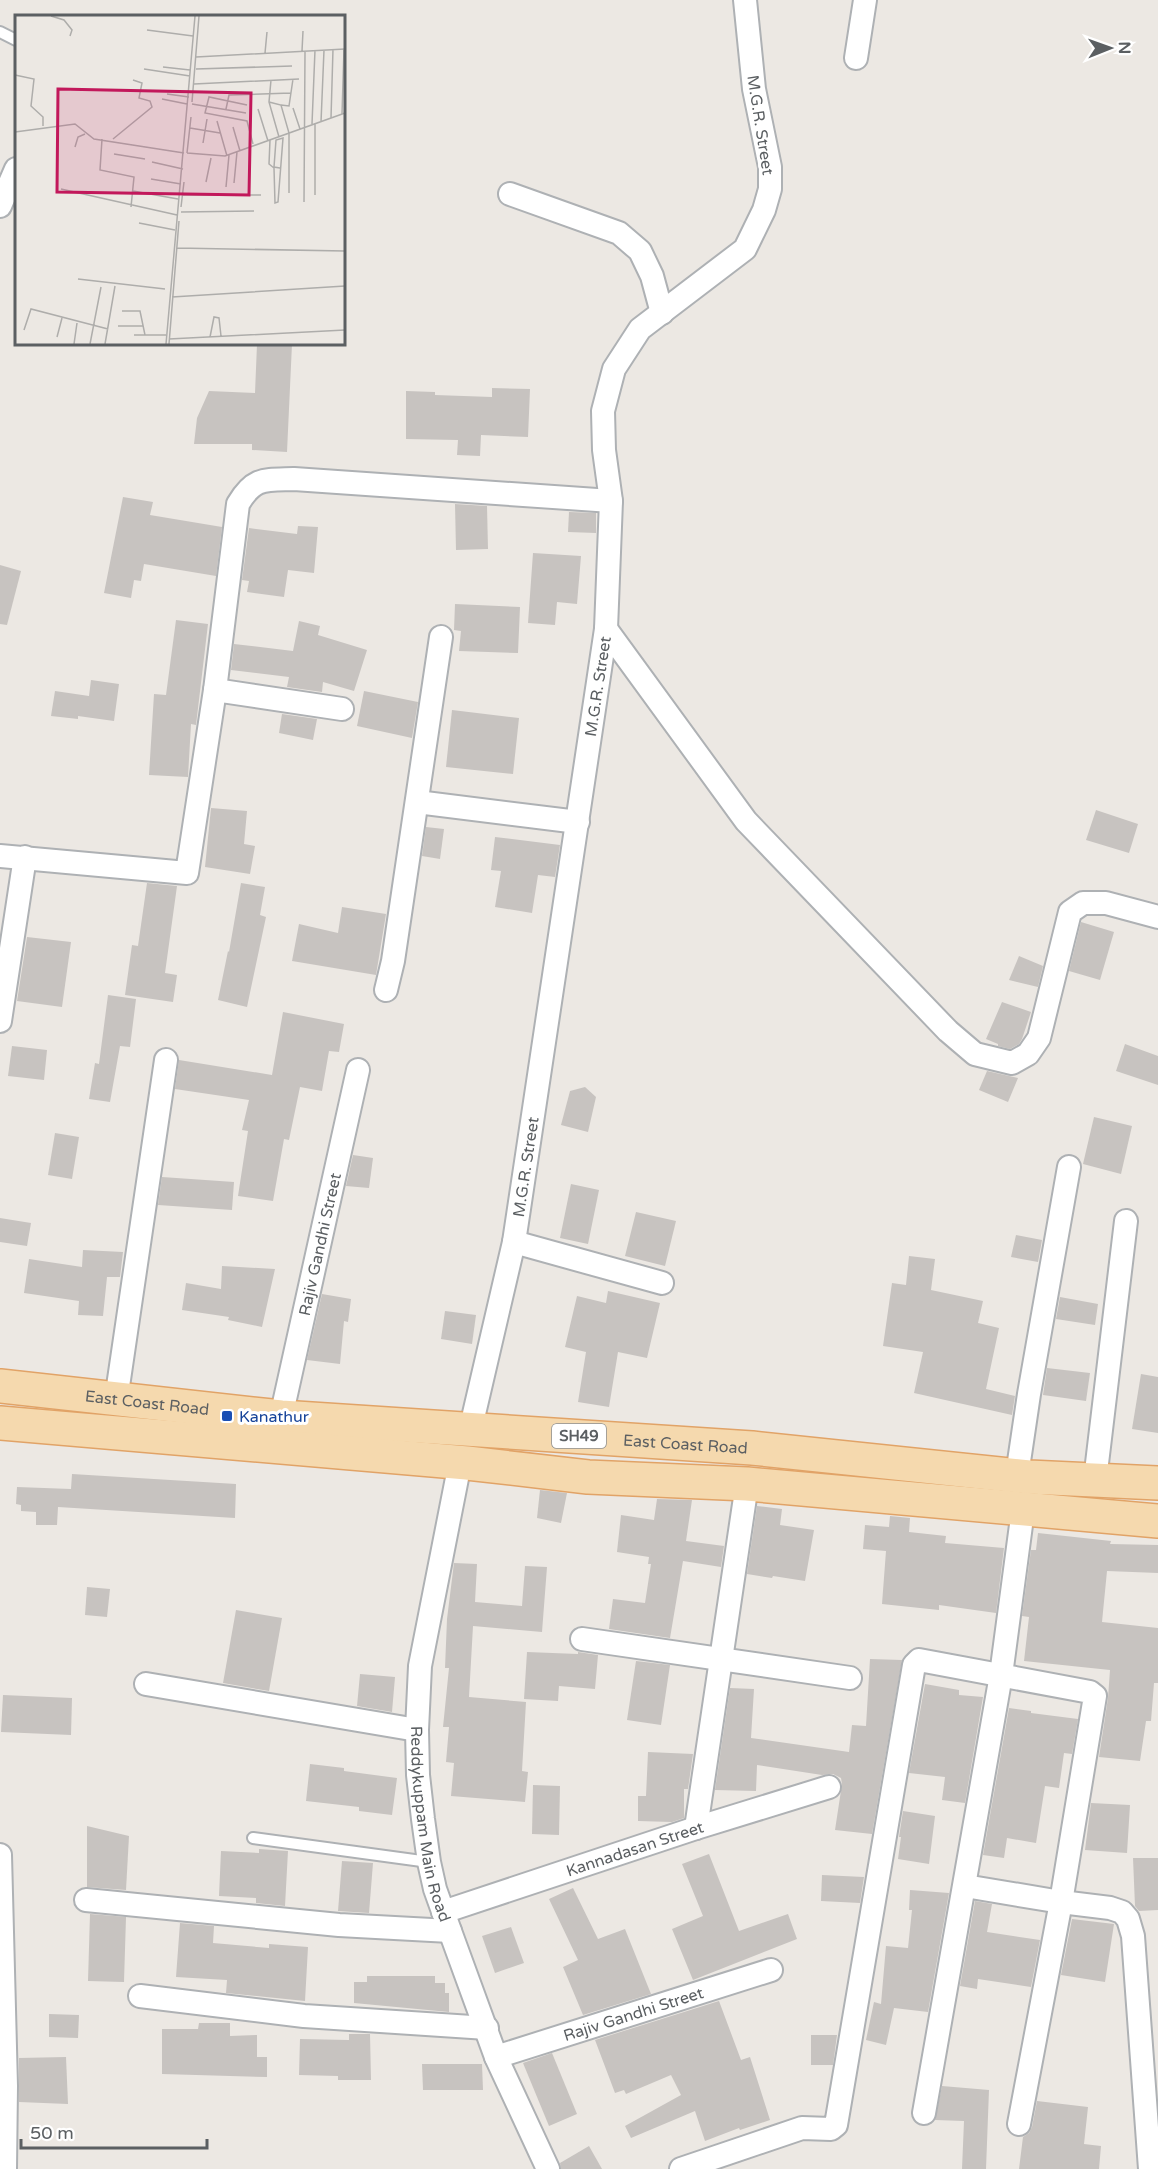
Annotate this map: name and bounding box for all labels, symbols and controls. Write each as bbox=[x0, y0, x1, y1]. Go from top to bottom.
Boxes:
inset map bbox=[15, 15, 345, 345]
north arrow bbox=[1080, 18, 1140, 78]
text: N bbox=[1114, 41, 1134, 54]
street label: M.G.R. Street bbox=[742, 74, 778, 177]
street label: M.G.R. Street bbox=[581, 635, 616, 738]
street label: M.G.R. Street bbox=[509, 1116, 544, 1218]
street label: Rajiv Gandhi Street bbox=[295, 1171, 346, 1318]
street label: East Coast Road bbox=[84, 1386, 210, 1420]
place label: Kanathur bbox=[239, 1407, 310, 1427]
marker: Kanathur bbox=[220, 1409, 234, 1423]
road number: SH49 bbox=[552, 1424, 606, 1448]
street label: East Coast Road bbox=[622, 1431, 748, 1459]
street label: Reddykuppam Main Road bbox=[406, 1726, 455, 1925]
street label: Kannadasan Street bbox=[564, 1817, 706, 1881]
street label: Rajiv Gandhi Street bbox=[561, 1983, 706, 2046]
scale bar bbox=[21, 2112, 207, 2150]
text: 50 m bbox=[30, 2122, 74, 2144]

